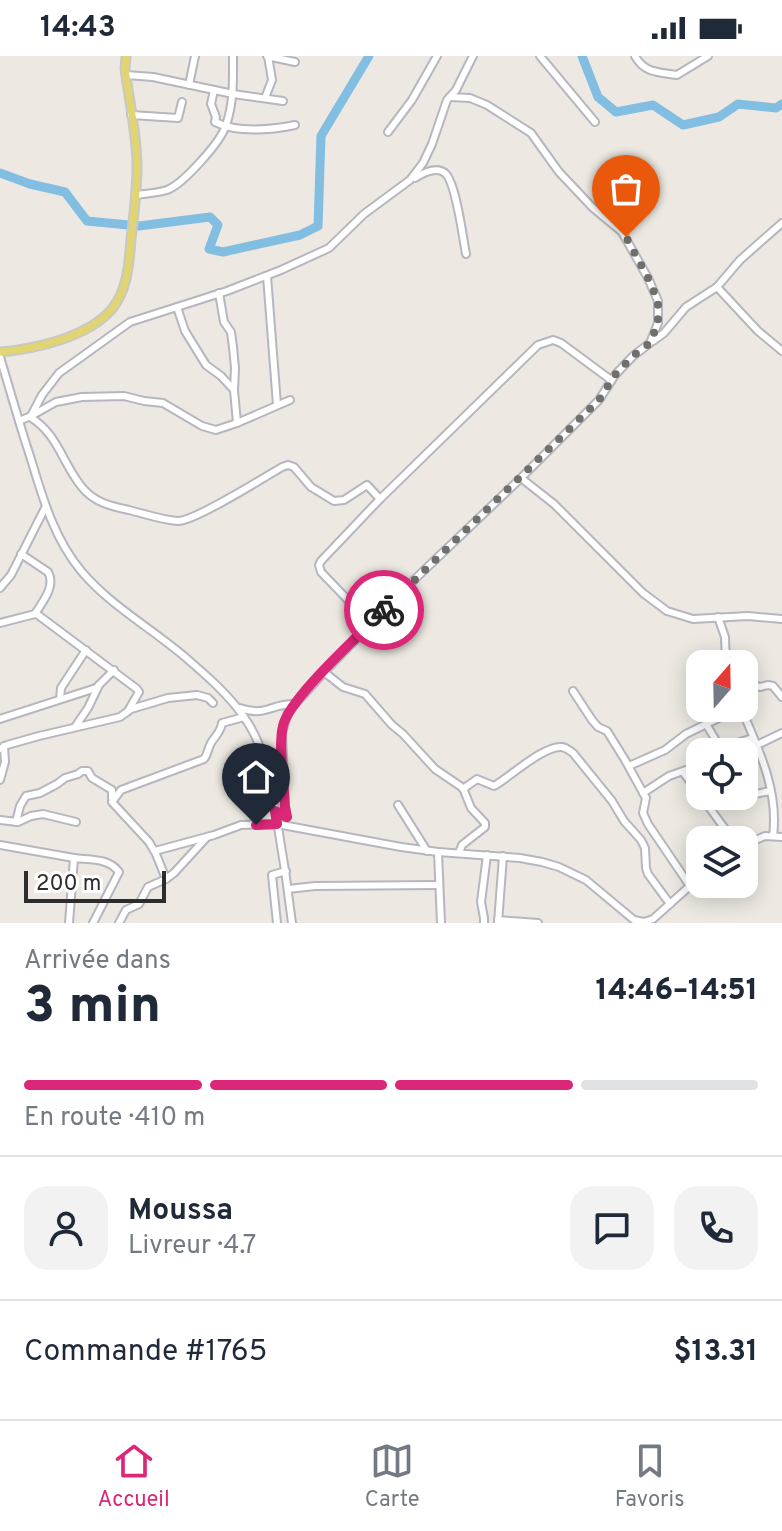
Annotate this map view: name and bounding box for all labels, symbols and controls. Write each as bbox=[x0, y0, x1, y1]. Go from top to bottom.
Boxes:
text: 14:43 bbox=[40, 10, 116, 47]
pin bbox=[592, 155, 660, 237]
icon: bag bbox=[604, 167, 648, 211]
courier bbox=[344, 570, 424, 650]
icon: bike bbox=[362, 588, 406, 632]
north arrow bbox=[686, 650, 758, 722]
map controls bbox=[686, 650, 758, 898]
button: locate bbox=[686, 738, 758, 810]
pin bbox=[222, 743, 290, 825]
icon: home bbox=[234, 755, 278, 799]
button: layers bbox=[686, 826, 758, 898]
scale bar bbox=[24, 867, 166, 903]
text: 200 m bbox=[36, 871, 101, 898]
text: Arrivée dans bbox=[24, 945, 171, 978]
text: 14:46–14:51 bbox=[596, 973, 758, 1010]
text: 3 min bbox=[24, 975, 161, 1041]
text: En route · 410 m bbox=[24, 1102, 205, 1135]
button: person bbox=[24, 1186, 108, 1270]
button: chat bbox=[570, 1186, 654, 1270]
button: phone bbox=[674, 1186, 758, 1270]
text: Moussa bbox=[128, 1193, 233, 1230]
text: Livreur · 4.7 bbox=[128, 1230, 256, 1263]
text: Commande #1765 bbox=[24, 1334, 267, 1371]
text: $13.31 bbox=[673, 1334, 758, 1371]
tab: Accueil bbox=[98, 1439, 170, 1514]
tab: Carte bbox=[365, 1439, 420, 1514]
tab: Favoris bbox=[615, 1439, 684, 1514]

